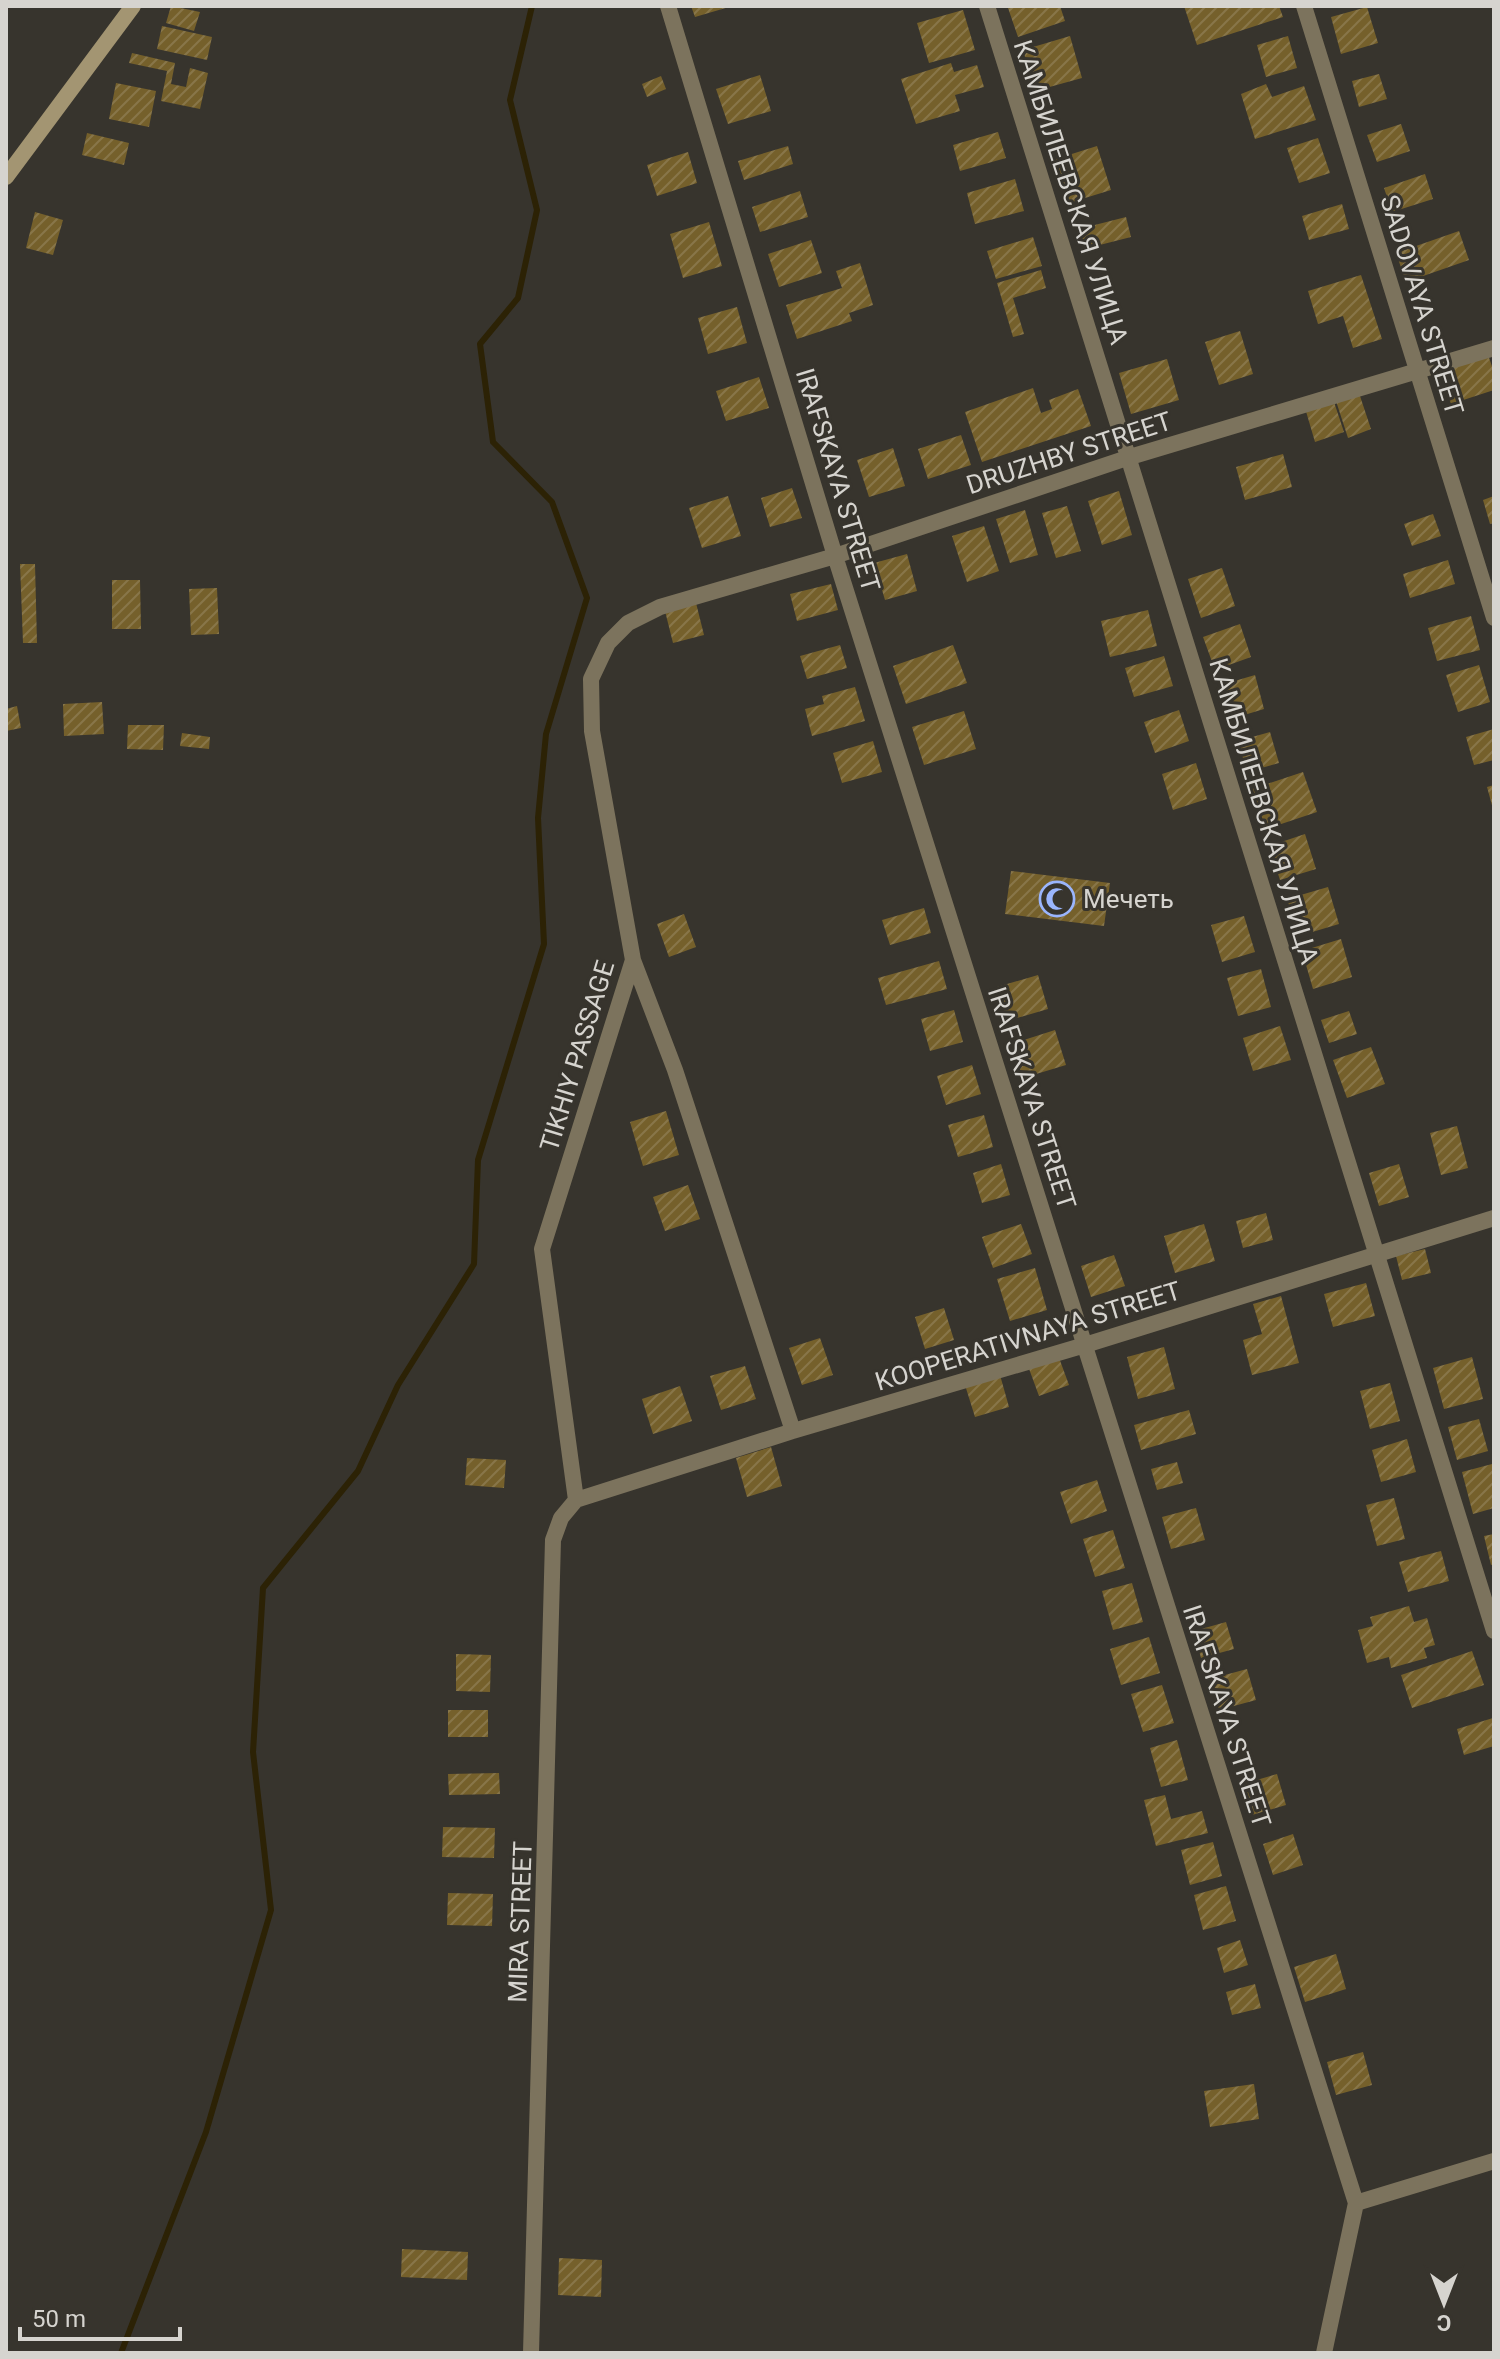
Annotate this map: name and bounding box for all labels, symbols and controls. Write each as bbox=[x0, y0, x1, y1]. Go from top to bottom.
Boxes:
street label: КАМБИЛЕЕВСКАЯ УЛИЦА bbox=[1008, 36, 1134, 348]
street label: SADOVAYA STREET bbox=[1374, 191, 1470, 419]
street label: IRAFSKAYA STREET bbox=[790, 365, 886, 595]
street label: DRUZHBY STREET bbox=[963, 406, 1175, 500]
street label: КАМБИЛЕЕВСКАЯ УЛИЦА bbox=[1203, 655, 1325, 968]
mosque icon: Мечеть bbox=[1038, 880, 1076, 918]
place label: Мечеть bbox=[1083, 884, 1174, 914]
street label: TIKHIY PASSAGE bbox=[534, 957, 620, 1155]
street label: IRAFSKAYA STREET bbox=[982, 983, 1082, 1213]
street label: KOOPERATIVNAYA STREET bbox=[872, 1275, 1184, 1397]
street label: IRAFSKAYA STREET bbox=[1177, 1601, 1277, 1831]
street label: MIRA STREET bbox=[502, 1841, 538, 2003]
north arrow bbox=[1404, 2263, 1484, 2343]
scale bar bbox=[20, 2291, 180, 2341]
text: 50 m bbox=[32, 2305, 86, 2333]
text: С bbox=[1437, 2310, 1451, 2335]

